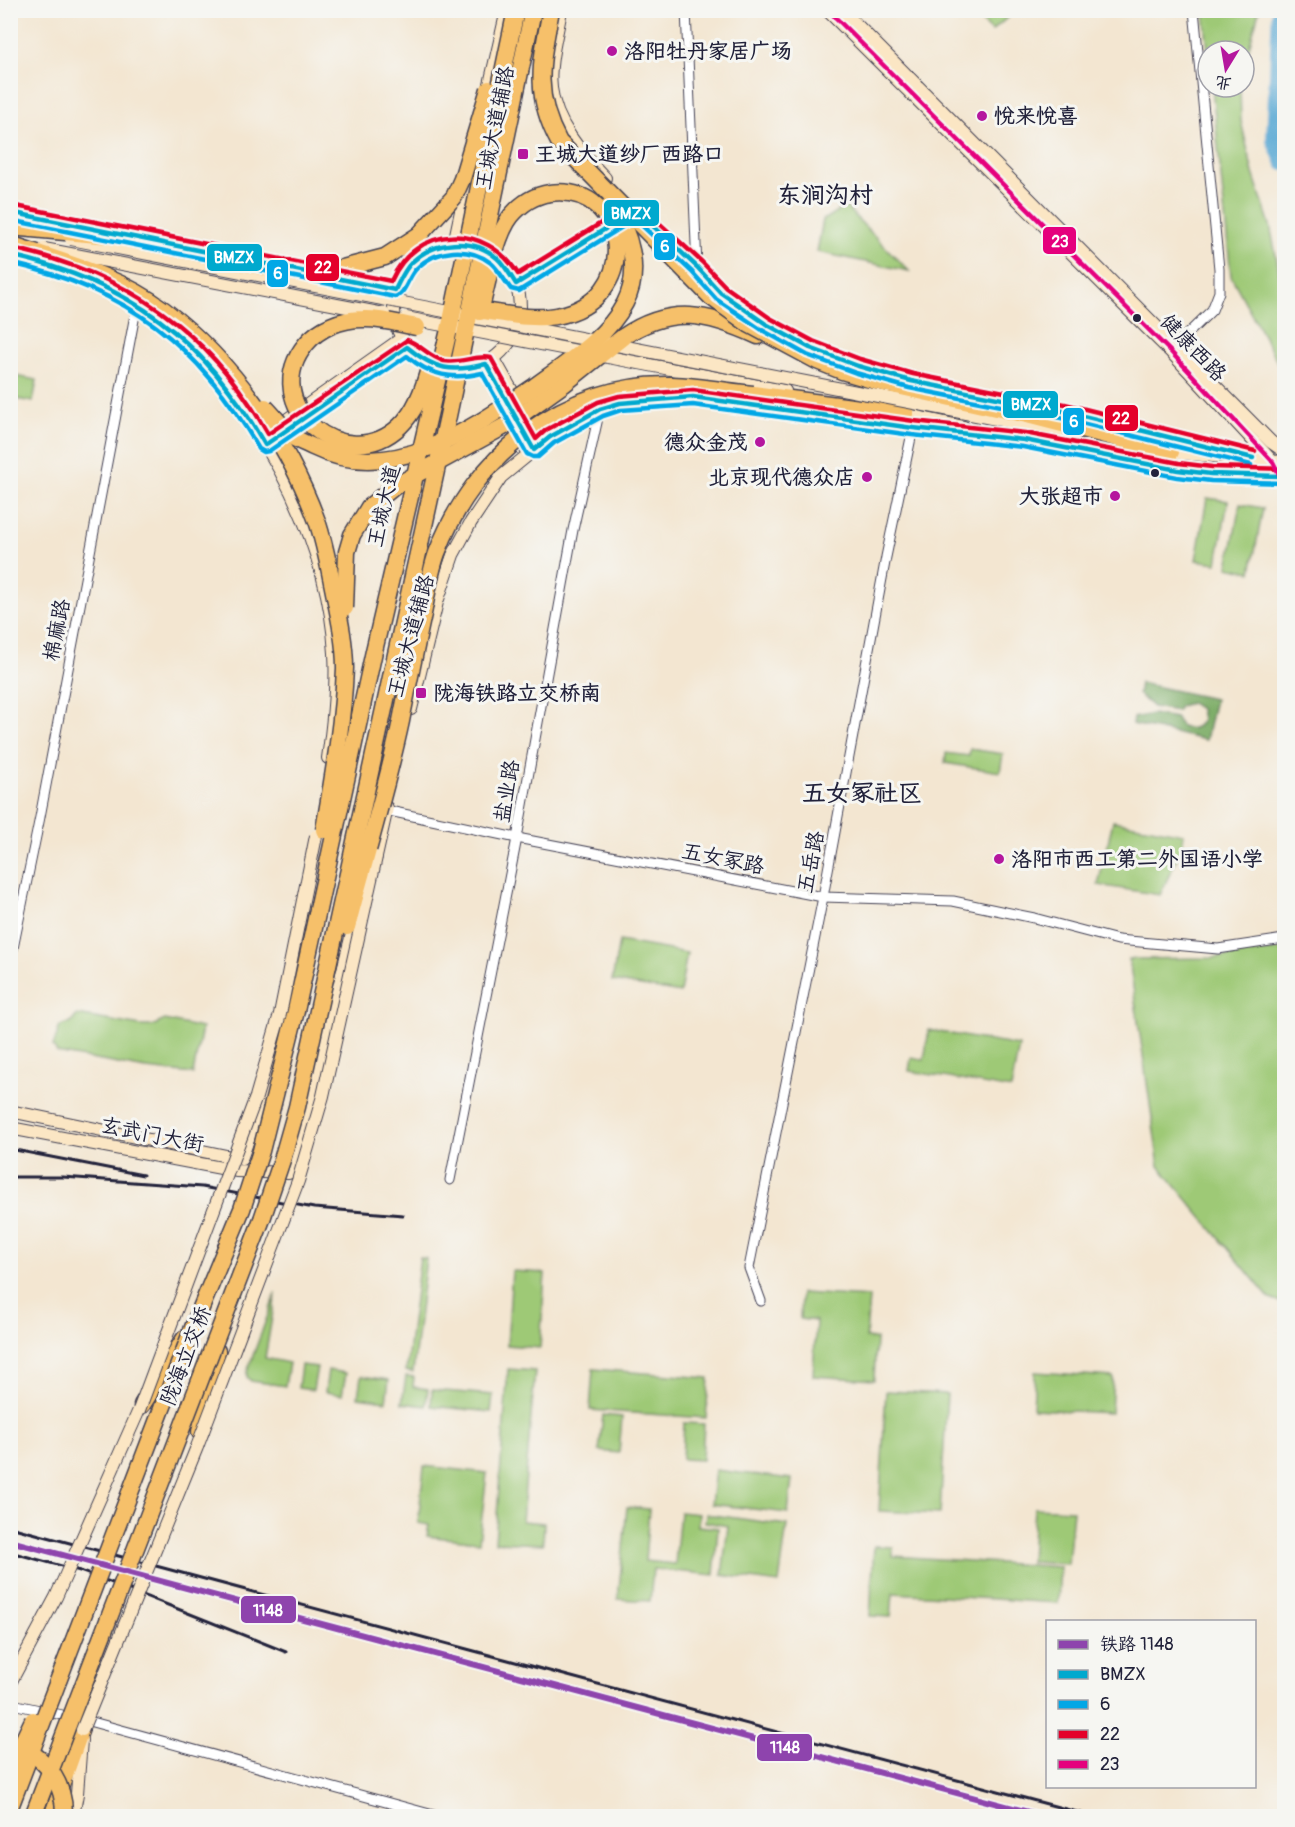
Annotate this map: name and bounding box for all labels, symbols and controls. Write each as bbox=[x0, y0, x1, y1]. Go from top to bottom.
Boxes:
place label: 洛阳牡丹家居广场 bbox=[624, 38, 792, 65]
north arrow bbox=[1196, 39, 1256, 99]
marker: 洛阳牡丹家居广场 bbox=[605, 44, 619, 58]
street label: 王城大道辅路 bbox=[470, 64, 520, 192]
text: 北 bbox=[1214, 71, 1233, 94]
place label: 悦来悦喜 bbox=[994, 103, 1078, 130]
marker: 悦来悦喜 bbox=[975, 109, 989, 123]
place label: 王城大道纱厂西路口 bbox=[535, 141, 724, 168]
marker: 王城大道纱厂西路口 bbox=[516, 147, 530, 161]
district label: 东涧沟村 bbox=[777, 181, 873, 210]
line badge: BMZX bbox=[603, 199, 660, 227]
text: BMZX bbox=[611, 204, 651, 224]
line badge: 23 bbox=[1042, 226, 1077, 255]
line badge: 6 bbox=[653, 232, 676, 261]
text: 23 bbox=[1051, 232, 1069, 252]
text: 6 bbox=[660, 237, 670, 257]
line badge: BMZX bbox=[206, 243, 263, 272]
text: BMZX bbox=[214, 248, 254, 268]
line badge: 22 bbox=[305, 253, 340, 282]
text: 22 bbox=[314, 258, 332, 278]
line badge: 6 bbox=[266, 259, 289, 288]
text: 6 bbox=[273, 264, 283, 284]
street label: 健康西路 bbox=[1154, 308, 1232, 388]
unlabelled marker bbox=[1131, 312, 1143, 324]
line badge: BMZX bbox=[1002, 390, 1059, 419]
text: BMZX bbox=[1011, 395, 1051, 415]
line badge: 22 bbox=[1104, 404, 1139, 432]
line badge: 6 bbox=[1062, 407, 1085, 436]
text: 22 bbox=[1112, 409, 1130, 429]
text: 6 bbox=[1069, 412, 1079, 432]
place label: 德众金茂 bbox=[664, 429, 748, 456]
marker: 德众金茂 bbox=[753, 435, 767, 449]
street label: 王城大道 bbox=[361, 462, 407, 550]
place label: 北京现代德众店 bbox=[708, 464, 855, 491]
unlabelled marker bbox=[1149, 467, 1161, 479]
marker: 北京现代德众店 bbox=[860, 470, 874, 484]
place label: 大张超市 bbox=[1019, 483, 1103, 510]
marker: 大张超市 bbox=[1108, 489, 1122, 503]
street label: 王城大道辅路 bbox=[382, 572, 440, 700]
street label: 棉麻路 bbox=[38, 597, 76, 663]
place label: 陇海铁路立交桥南 bbox=[433, 680, 601, 707]
marker: 陇海铁路立交桥南 bbox=[414, 686, 428, 700]
street label: 盐业路 bbox=[488, 758, 526, 824]
district label: 五女冢社区 bbox=[802, 779, 922, 808]
street label: 五岳路 bbox=[792, 829, 830, 895]
street label: 五女冢路 bbox=[679, 838, 767, 880]
place label: 洛阳市西工第二外国语小学 bbox=[1011, 846, 1263, 873]
marker: 洛阳市西工第二外国语小学 bbox=[992, 852, 1006, 866]
street label: 玄武门大街 bbox=[98, 1112, 206, 1158]
street label: 陇海立交桥 bbox=[155, 1302, 217, 1410]
line badge: 1148 bbox=[240, 1595, 297, 1624]
text: 1148 bbox=[253, 1601, 283, 1621]
legend bbox=[1046, 1620, 1256, 1788]
text: 铁路 1148 bbox=[1100, 1633, 1174, 1656]
text: BMZX bbox=[1100, 1663, 1146, 1686]
text: 6 bbox=[1100, 1693, 1110, 1716]
text: 22 bbox=[1100, 1723, 1120, 1746]
line badge: 1148 bbox=[756, 1733, 813, 1762]
text: 1148 bbox=[770, 1738, 800, 1758]
text: 23 bbox=[1100, 1753, 1120, 1776]

